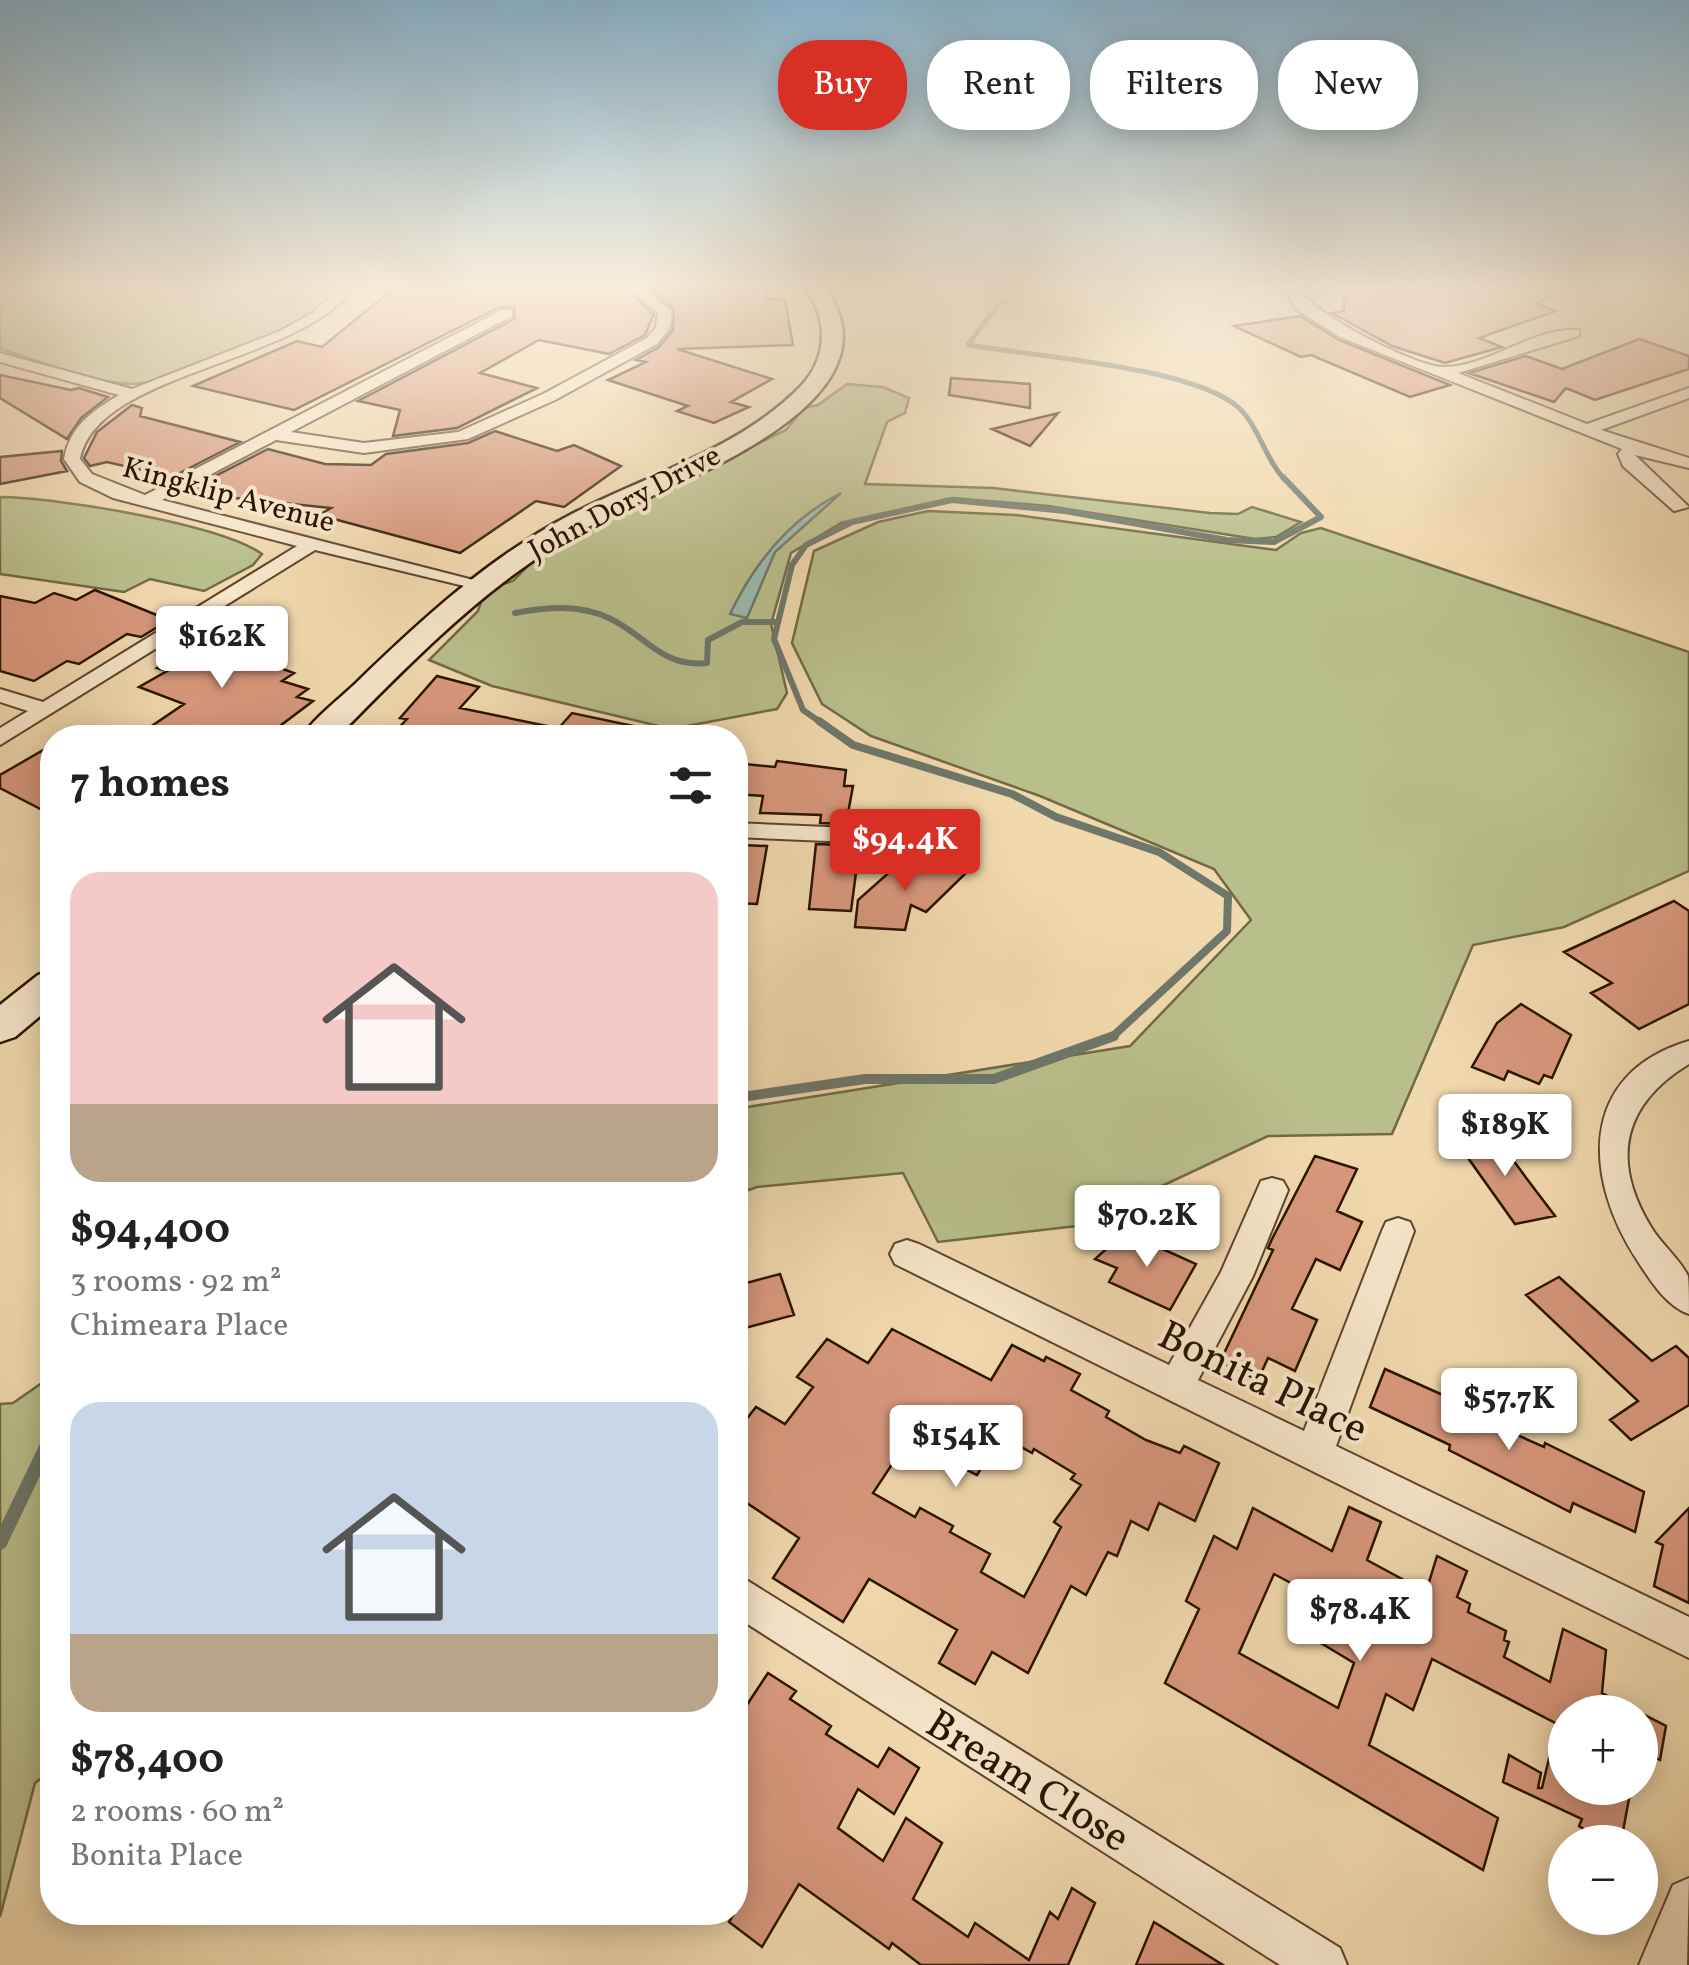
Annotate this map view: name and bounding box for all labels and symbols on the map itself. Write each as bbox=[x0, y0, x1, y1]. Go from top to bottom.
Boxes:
street label: John Dory Drive bbox=[521, 435, 729, 572]
street label: Kingklip Avenue bbox=[118, 447, 339, 544]
pin: $162K bbox=[152, 606, 292, 691]
pin: $94.4K bbox=[824, 809, 986, 894]
pin: $189K bbox=[1435, 1094, 1575, 1179]
pin: $70.2K bbox=[1066, 1185, 1228, 1270]
street label: Bonita Place bbox=[1147, 1308, 1377, 1460]
pin: $57.7K bbox=[1428, 1368, 1590, 1453]
pin: $154K bbox=[886, 1405, 1026, 1490]
pin: $78.4K bbox=[1279, 1579, 1441, 1664]
street label: Bream Close bbox=[913, 1697, 1140, 1869]

